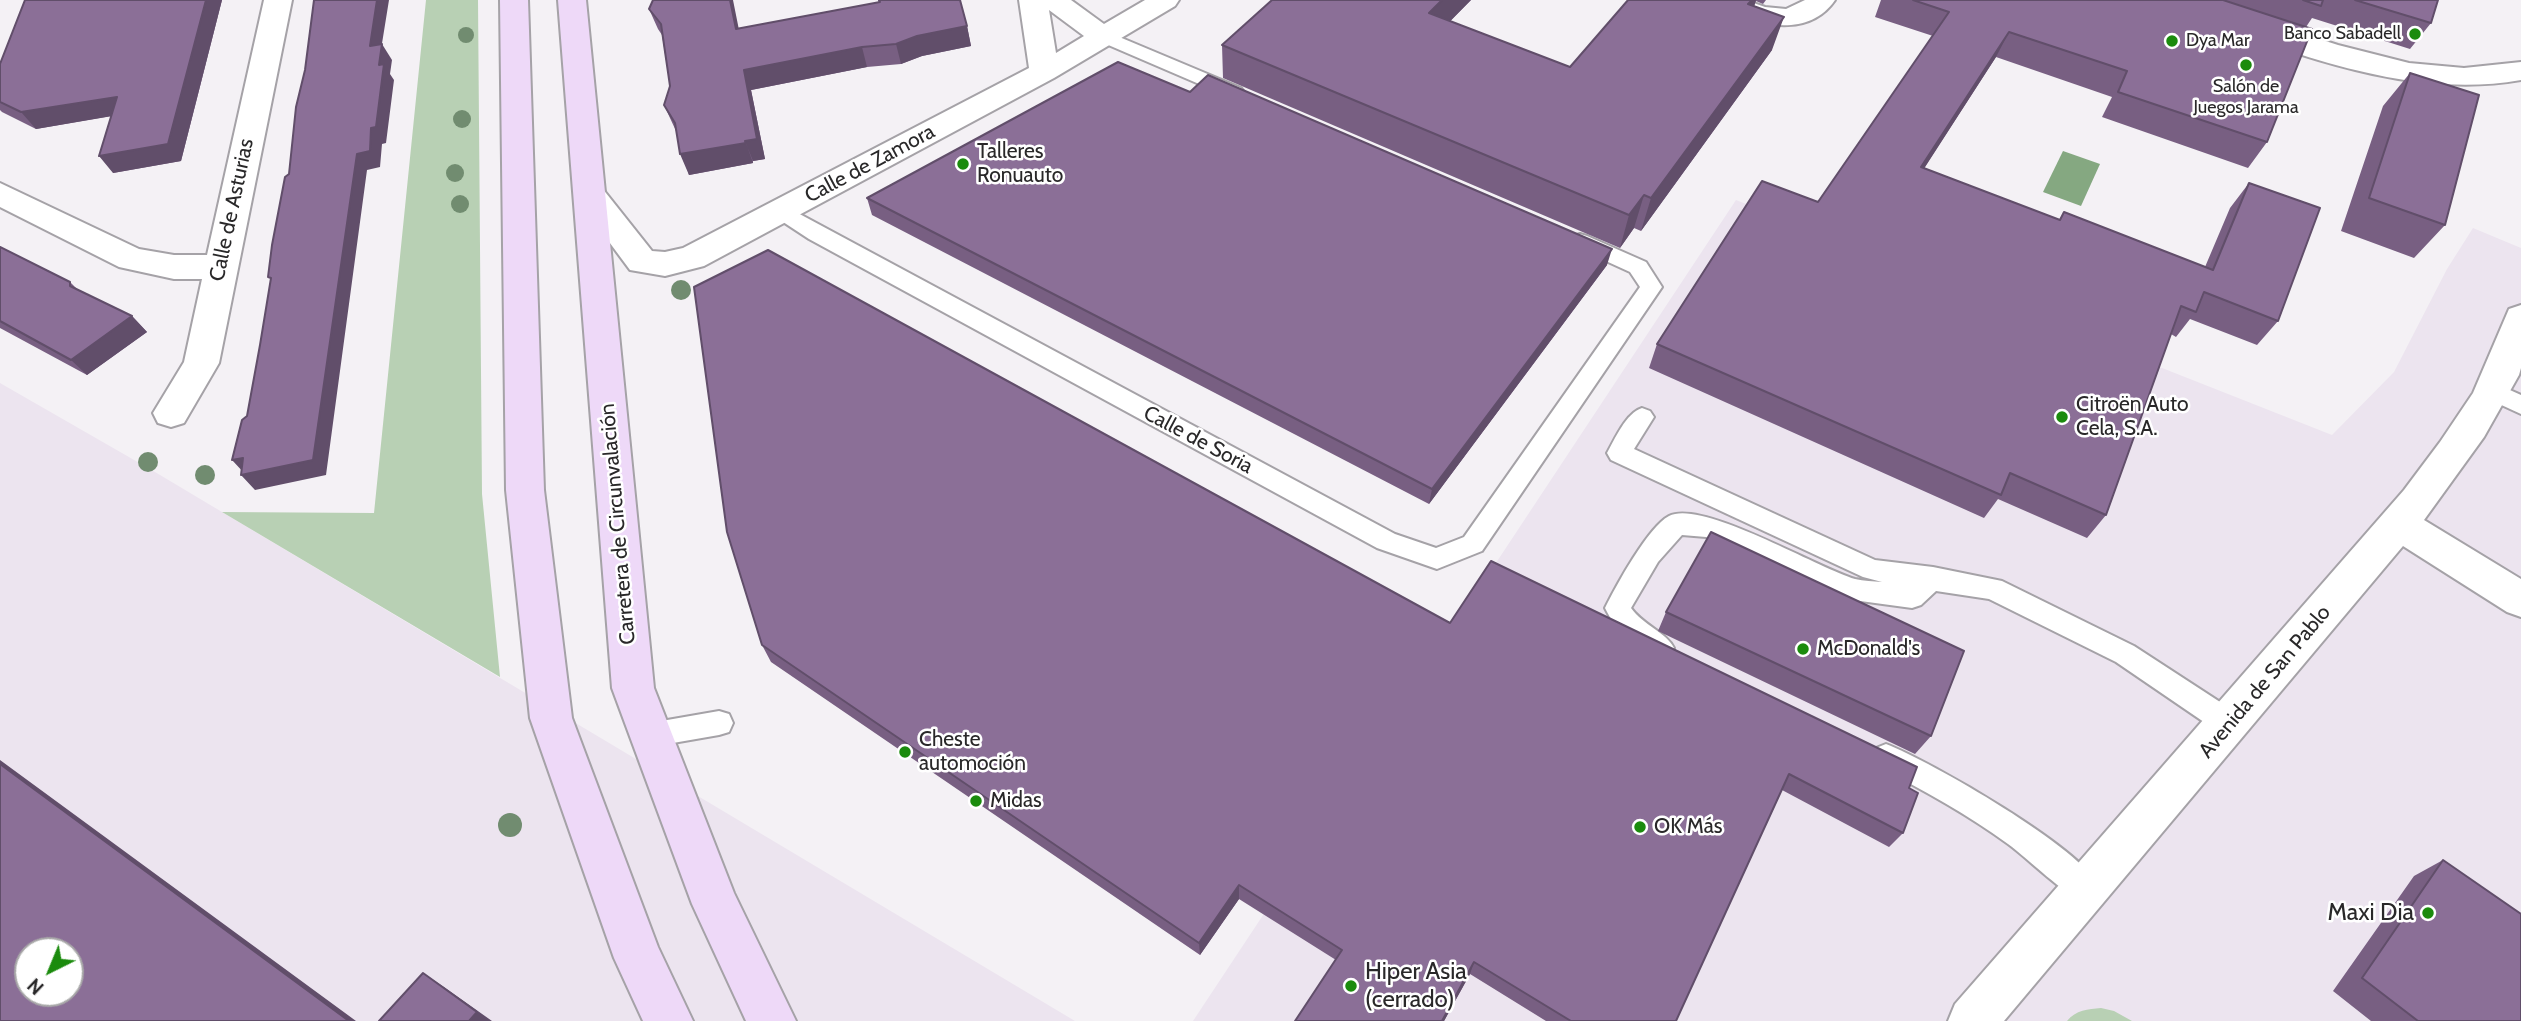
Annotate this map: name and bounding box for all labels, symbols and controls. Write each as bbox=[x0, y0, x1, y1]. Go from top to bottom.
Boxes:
place label: Banco Sabadell bbox=[2284, 23, 2401, 45]
marker: Banco Sabadell bbox=[2407, 26, 2423, 42]
place label: Dya Mar bbox=[2186, 30, 2250, 52]
marker: Dya Mar bbox=[2164, 33, 2180, 49]
marker: Salón de Juegos Jarama bbox=[2238, 57, 2254, 73]
place label: Salón de Juegos Jarama bbox=[2193, 76, 2299, 119]
street label: Calle de Zamora bbox=[801, 119, 939, 209]
street label: Calle de Asturias bbox=[205, 136, 259, 284]
place label: Talleres Ronuauto bbox=[977, 139, 1063, 189]
marker: Talleres Ronuauto bbox=[955, 156, 971, 172]
place label: Citroën Auto Cela, S.A. bbox=[2076, 392, 2188, 442]
street label: Calle de Soria bbox=[1139, 401, 1257, 479]
street label: Carretera de Circunvalación bbox=[595, 402, 641, 646]
marker: Citroën Auto Cela, S.A. bbox=[2054, 409, 2070, 425]
street label: Avenida de San Pablo bbox=[2194, 601, 2336, 763]
place label: McDonald's bbox=[1817, 636, 1920, 662]
marker: McDonald's bbox=[1795, 641, 1811, 657]
place label: Cheste automoción bbox=[919, 727, 1026, 777]
marker: Cheste automoción bbox=[897, 744, 913, 760]
place label: Midas bbox=[990, 788, 1042, 814]
marker: Midas bbox=[968, 793, 984, 809]
place label: OK Más bbox=[1654, 814, 1722, 840]
marker: OK Más bbox=[1632, 819, 1648, 835]
place label: Maxi Dia bbox=[2327, 899, 2414, 927]
marker: Maxi Dia bbox=[2420, 905, 2436, 921]
north arrow bbox=[14, 937, 84, 1007]
place label: Hiper Asia (cerrado) bbox=[1365, 958, 1467, 1014]
text: N bbox=[23, 973, 48, 999]
marker: Hiper Asia (cerrado) bbox=[1343, 978, 1359, 994]

